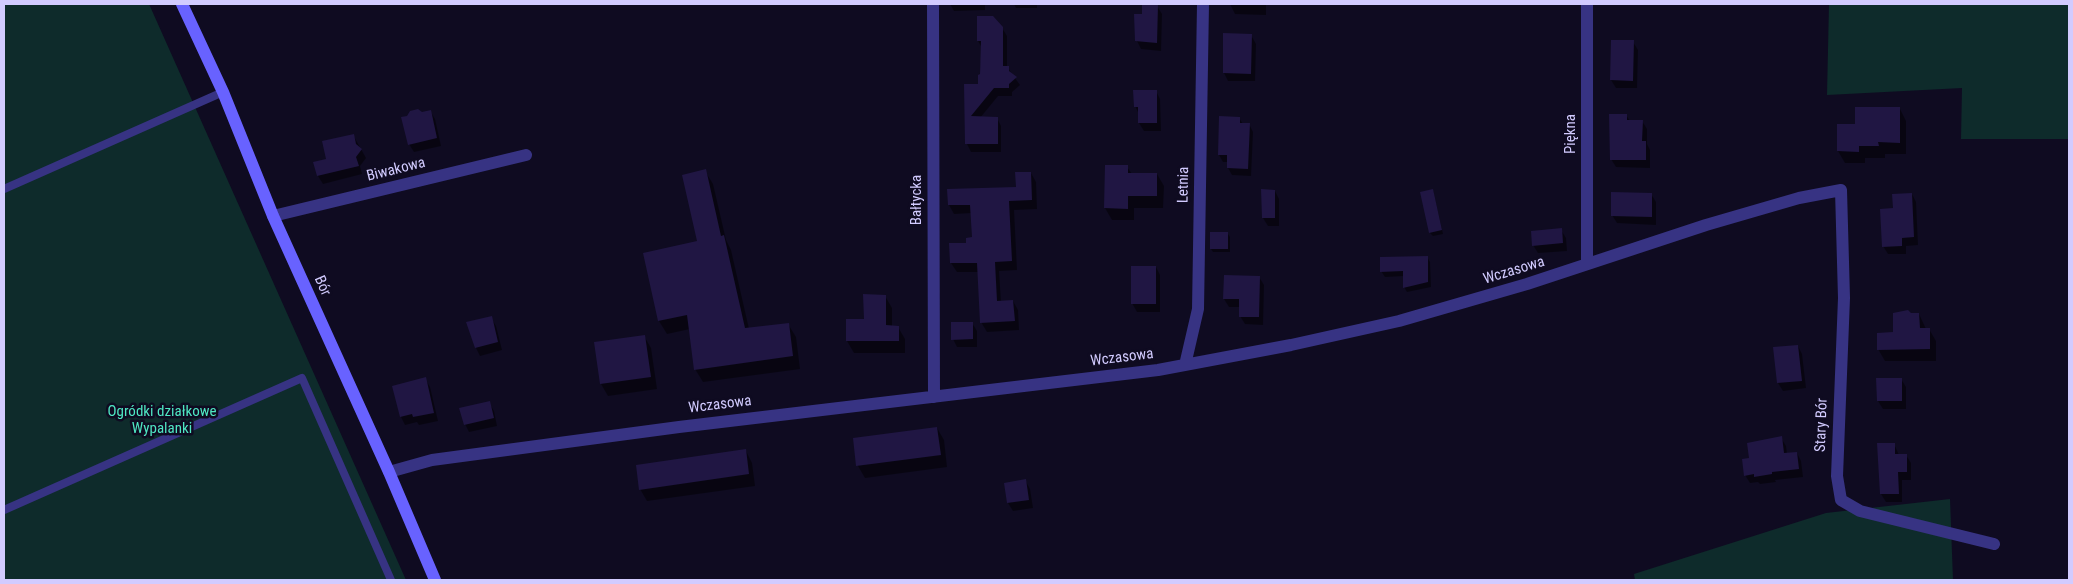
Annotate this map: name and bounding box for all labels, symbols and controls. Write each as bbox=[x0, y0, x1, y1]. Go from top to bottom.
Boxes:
street label: Piękna bbox=[1562, 114, 1580, 154]
street label: Biwakowa bbox=[365, 154, 427, 186]
street label: Letnia bbox=[1175, 167, 1193, 203]
street label: Bałtycka bbox=[908, 175, 926, 225]
street label: Wczasowa bbox=[1481, 253, 1547, 289]
street label: Bór bbox=[310, 273, 334, 299]
street label: Wczasowa bbox=[1090, 345, 1154, 371]
street label: Wczasowa bbox=[688, 392, 752, 418]
street label: Stary Bór bbox=[1812, 398, 1832, 452]
park label: Ogródki działkowe Wypalanki bbox=[108, 403, 216, 438]

